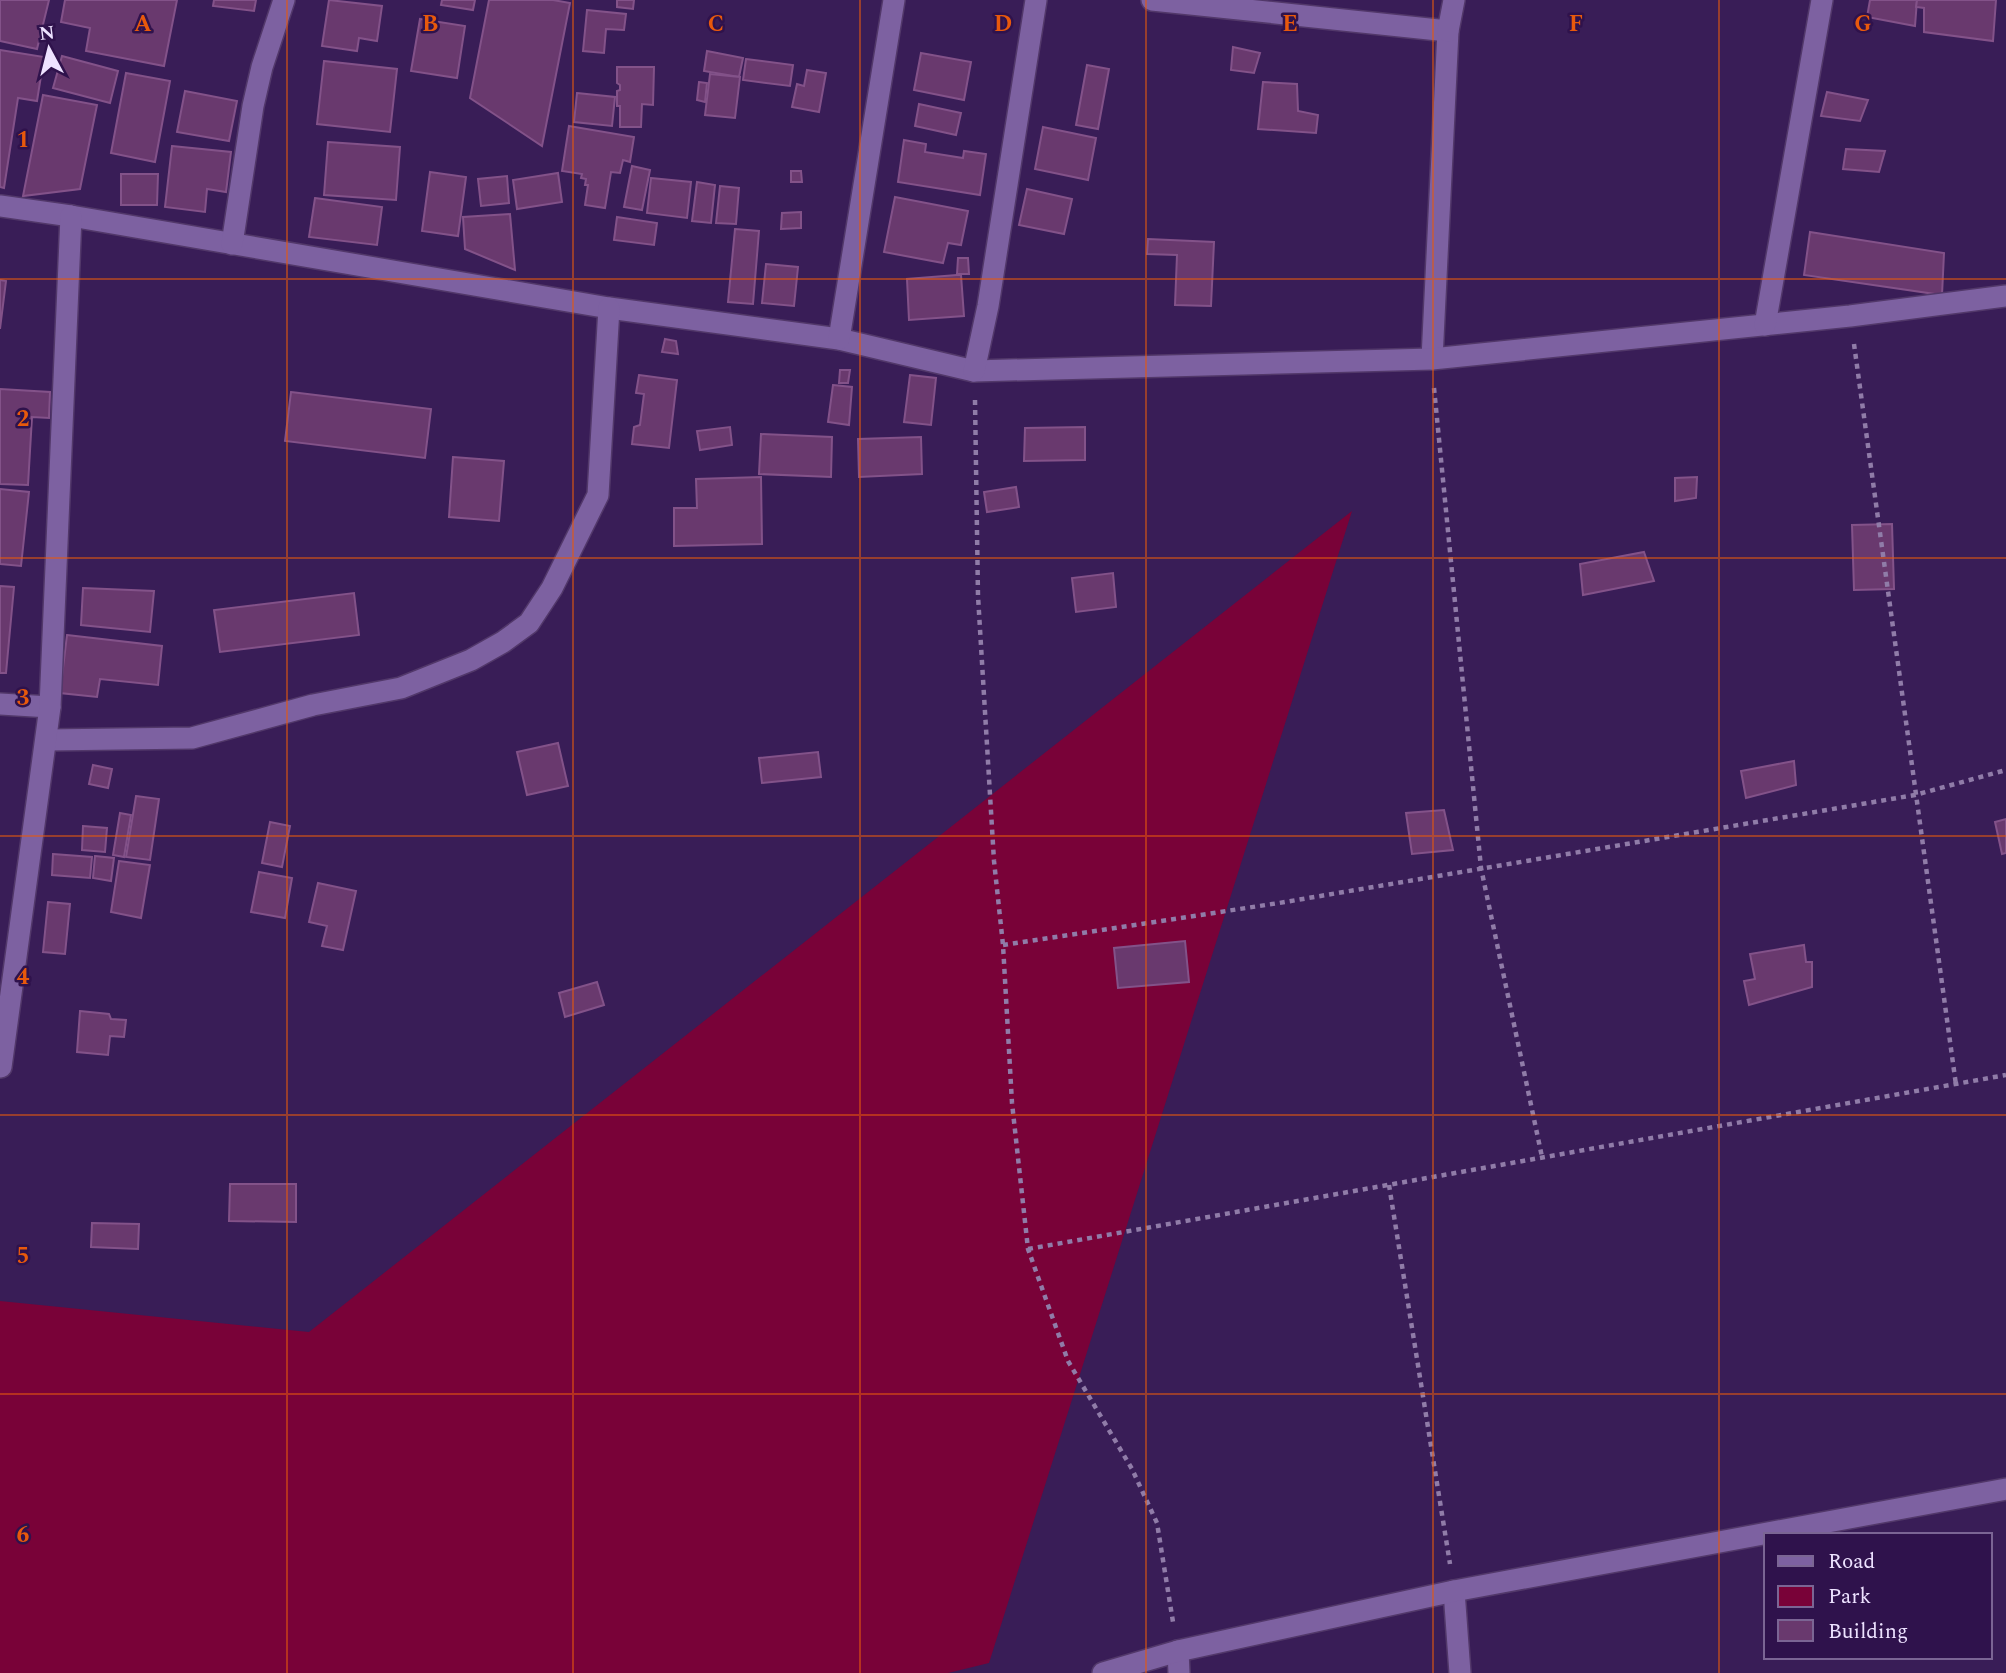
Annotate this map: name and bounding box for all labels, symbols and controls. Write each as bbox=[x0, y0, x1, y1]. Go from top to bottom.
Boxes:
text: A bbox=[134, 7, 152, 42]
text: B bbox=[422, 7, 438, 42]
text: C bbox=[708, 7, 724, 42]
text: D bbox=[994, 7, 1012, 42]
text: E bbox=[1282, 7, 1298, 42]
text: F bbox=[1569, 7, 1583, 42]
text: G bbox=[1854, 7, 1872, 42]
north arrow bbox=[14, 14, 84, 84]
text: N bbox=[38, 18, 57, 49]
text: 1 bbox=[17, 123, 29, 158]
text: 2 bbox=[17, 402, 30, 437]
text: 3 bbox=[17, 681, 30, 716]
text: 4 bbox=[17, 960, 30, 995]
text: 5 bbox=[17, 1239, 29, 1274]
text: 6 bbox=[17, 1518, 30, 1553]
legend bbox=[1764, 1533, 1992, 1659]
text: Road bbox=[1828, 1546, 1875, 1578]
text: Park bbox=[1828, 1581, 1872, 1613]
text: Building bbox=[1828, 1616, 1908, 1648]

